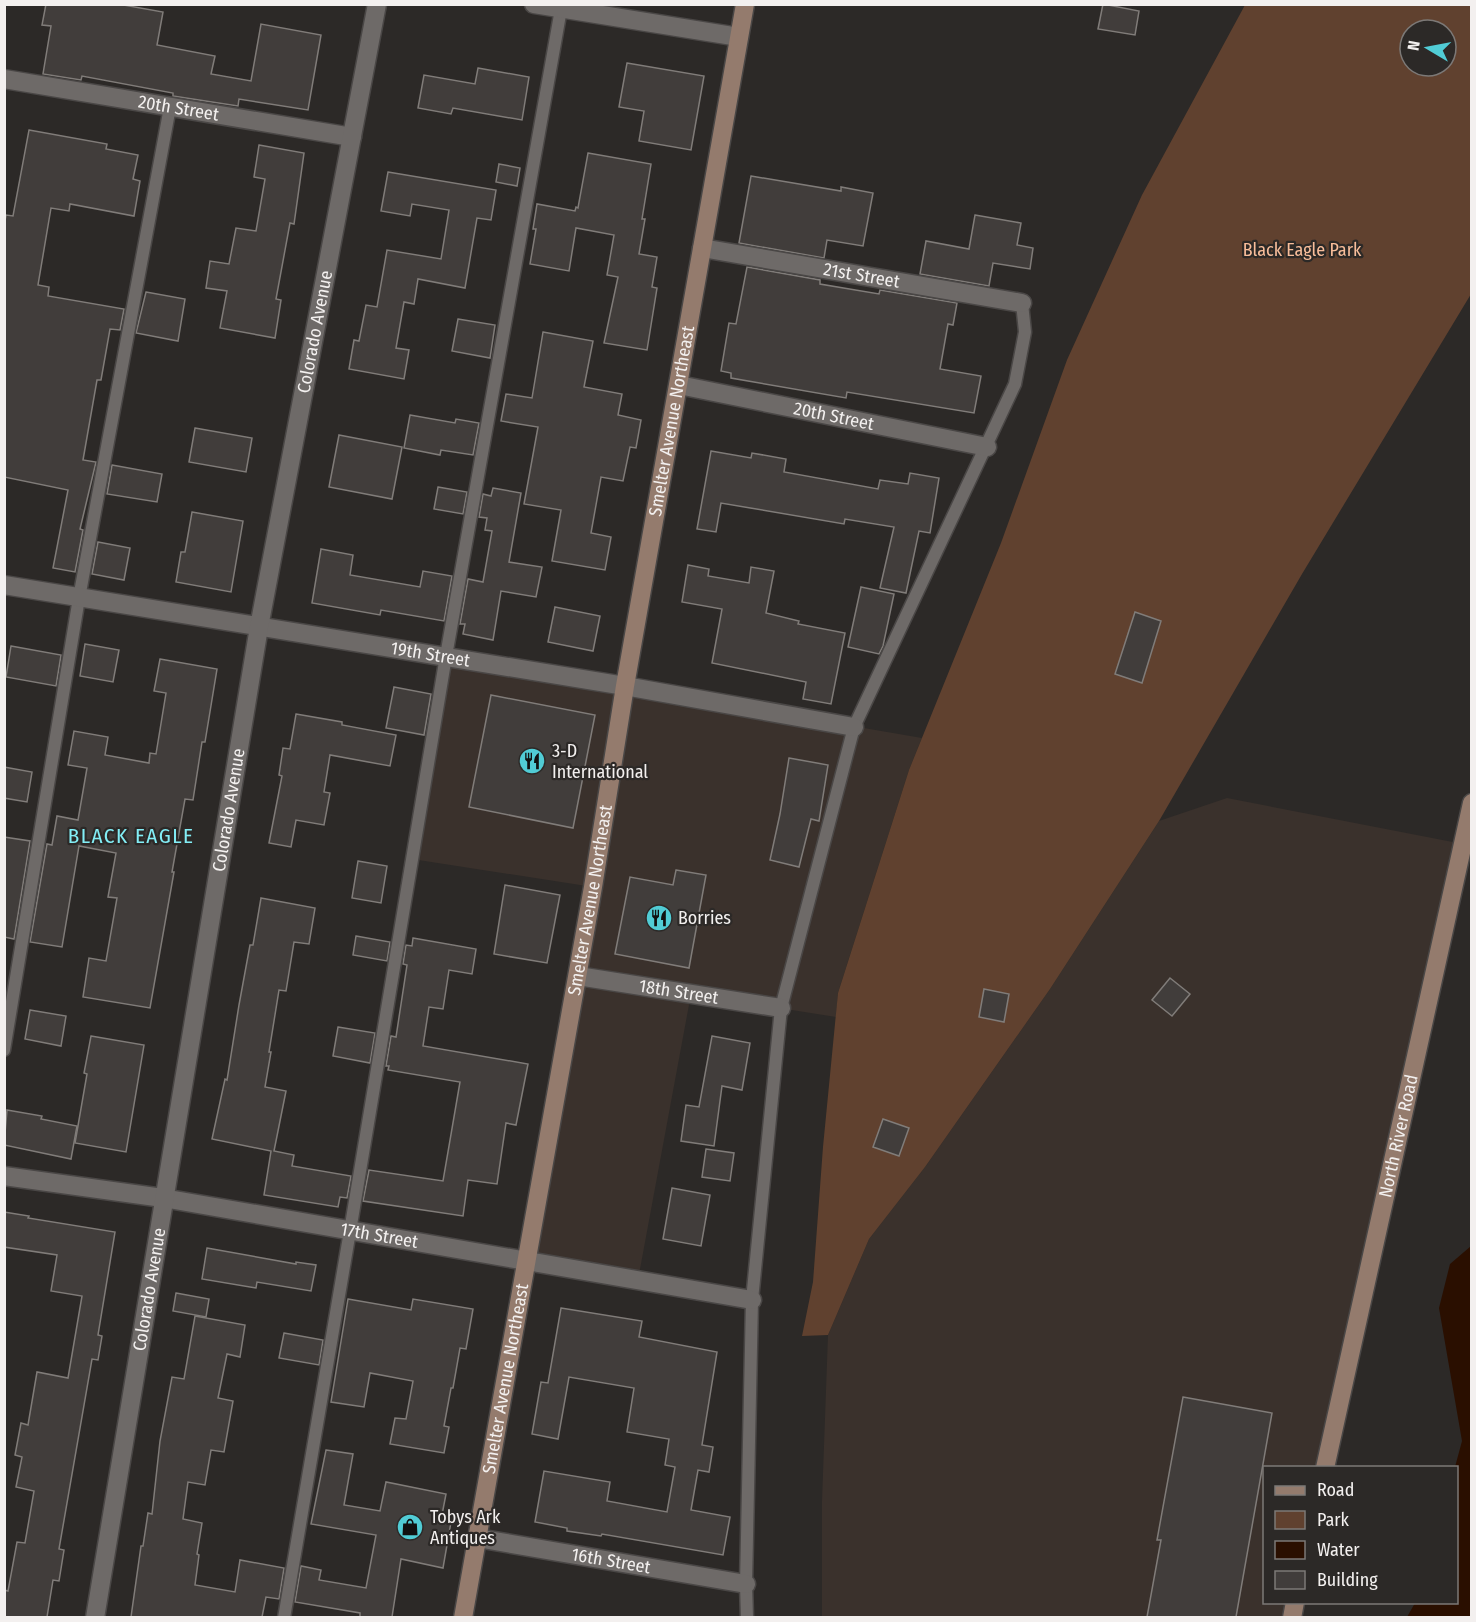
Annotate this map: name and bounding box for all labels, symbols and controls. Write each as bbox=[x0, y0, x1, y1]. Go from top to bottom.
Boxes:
north arrow bbox=[1398, 18, 1458, 78]
text: N bbox=[1404, 39, 1424, 52]
street label: 20th Street bbox=[137, 91, 221, 126]
park label: Black Eagle Park bbox=[1243, 239, 1362, 261]
street label: 21st Street bbox=[822, 258, 901, 293]
street label: Colorado Avenue bbox=[293, 268, 337, 395]
street label: Smelter Avenue Northeast bbox=[644, 324, 699, 518]
street label: 20th Street bbox=[792, 397, 876, 435]
street label: 19th Street bbox=[389, 637, 472, 672]
place label: 3-D International bbox=[552, 740, 648, 783]
restaurant icon: 3-D International bbox=[517, 746, 547, 776]
street label: Colorado Avenue bbox=[208, 747, 250, 873]
street label: Smelter Avenue Northeast bbox=[563, 803, 617, 997]
district label: BLACK EAGLE bbox=[68, 823, 194, 849]
restaurant icon: Borries bbox=[644, 903, 674, 933]
place label: Borries bbox=[678, 907, 731, 929]
street label: 18th Street bbox=[638, 975, 720, 1009]
street label: North River Road bbox=[1374, 1072, 1423, 1200]
street label: 17th Street bbox=[339, 1218, 420, 1253]
street label: Colorado Avenue bbox=[128, 1226, 170, 1353]
street label: Smelter Avenue Northeast bbox=[478, 1282, 533, 1476]
legend bbox=[1263, 1466, 1458, 1604]
text: Road bbox=[1317, 1479, 1354, 1501]
place label: Tobys Ark Antiques bbox=[430, 1506, 501, 1549]
text: Park bbox=[1317, 1509, 1350, 1531]
shop icon: Tobys Ark Antiques bbox=[395, 1512, 425, 1542]
text: Water bbox=[1317, 1539, 1360, 1561]
street label: 16th Street bbox=[570, 1543, 652, 1579]
text: Building bbox=[1317, 1569, 1378, 1591]

